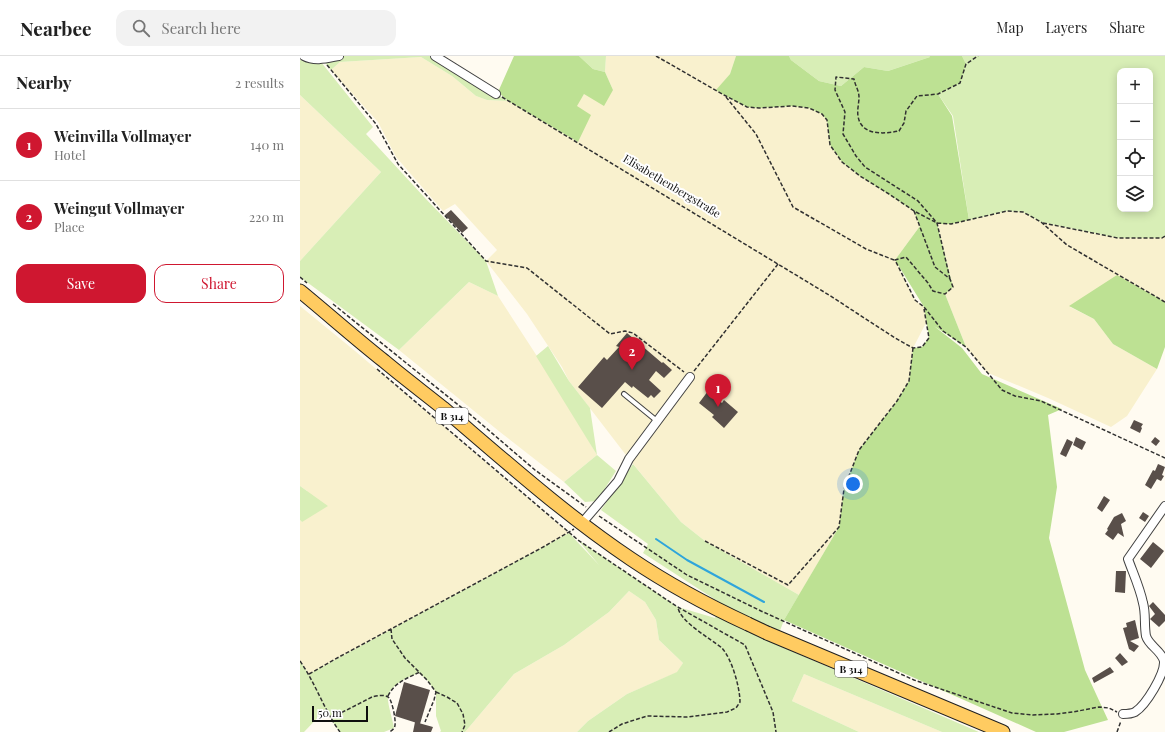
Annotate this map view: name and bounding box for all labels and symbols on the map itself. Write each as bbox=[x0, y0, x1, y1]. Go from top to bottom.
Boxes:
street label: Elisabethenbergstraße bbox=[621, 150, 724, 221]
pin: 2 bbox=[619, 337, 645, 370]
pin: 1 bbox=[705, 374, 731, 407]
road number: B 314 bbox=[436, 408, 468, 424]
your location bbox=[843, 474, 863, 494]
road number: B 314 bbox=[835, 661, 867, 677]
scale bar bbox=[312, 704, 368, 723]

